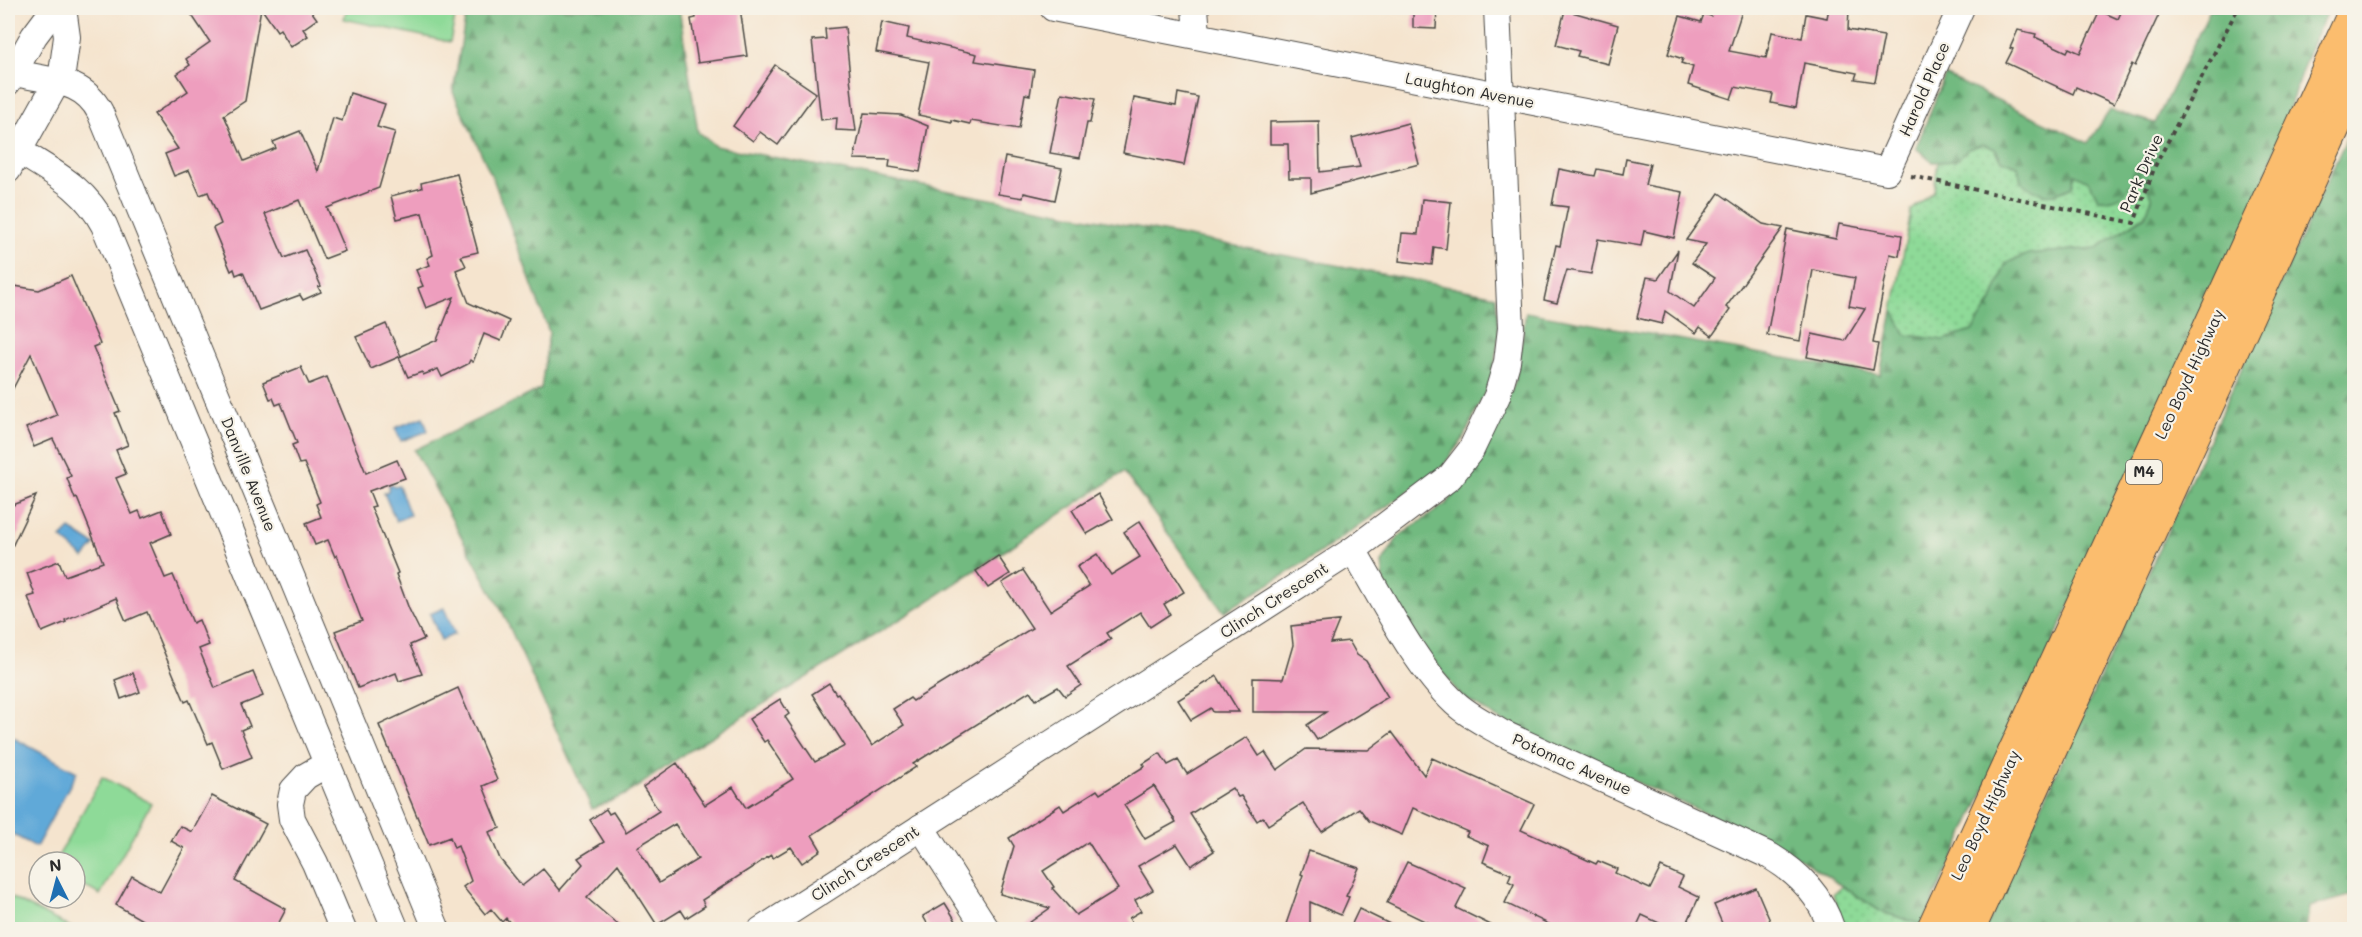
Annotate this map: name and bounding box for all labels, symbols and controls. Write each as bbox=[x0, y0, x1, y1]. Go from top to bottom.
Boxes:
street label: Harold Place bbox=[1893, 38, 1954, 139]
street label: Laughton Avenue bbox=[1404, 67, 1537, 112]
street label: Park Drive bbox=[2114, 130, 2167, 215]
street label: Leo Boyd Highway bbox=[2149, 305, 2228, 442]
street label: Danville Avenue bbox=[217, 414, 282, 534]
road number: M4 bbox=[2126, 460, 2162, 484]
street label: Clinch Crescent bbox=[1216, 557, 1332, 642]
street label: Potomac Avenue bbox=[1509, 728, 1635, 799]
street label: Leo Boyd Highway bbox=[1945, 746, 2024, 883]
street label: Clinch Crescent bbox=[807, 820, 923, 905]
north arrow bbox=[27, 850, 87, 910]
text: N bbox=[48, 854, 63, 876]

